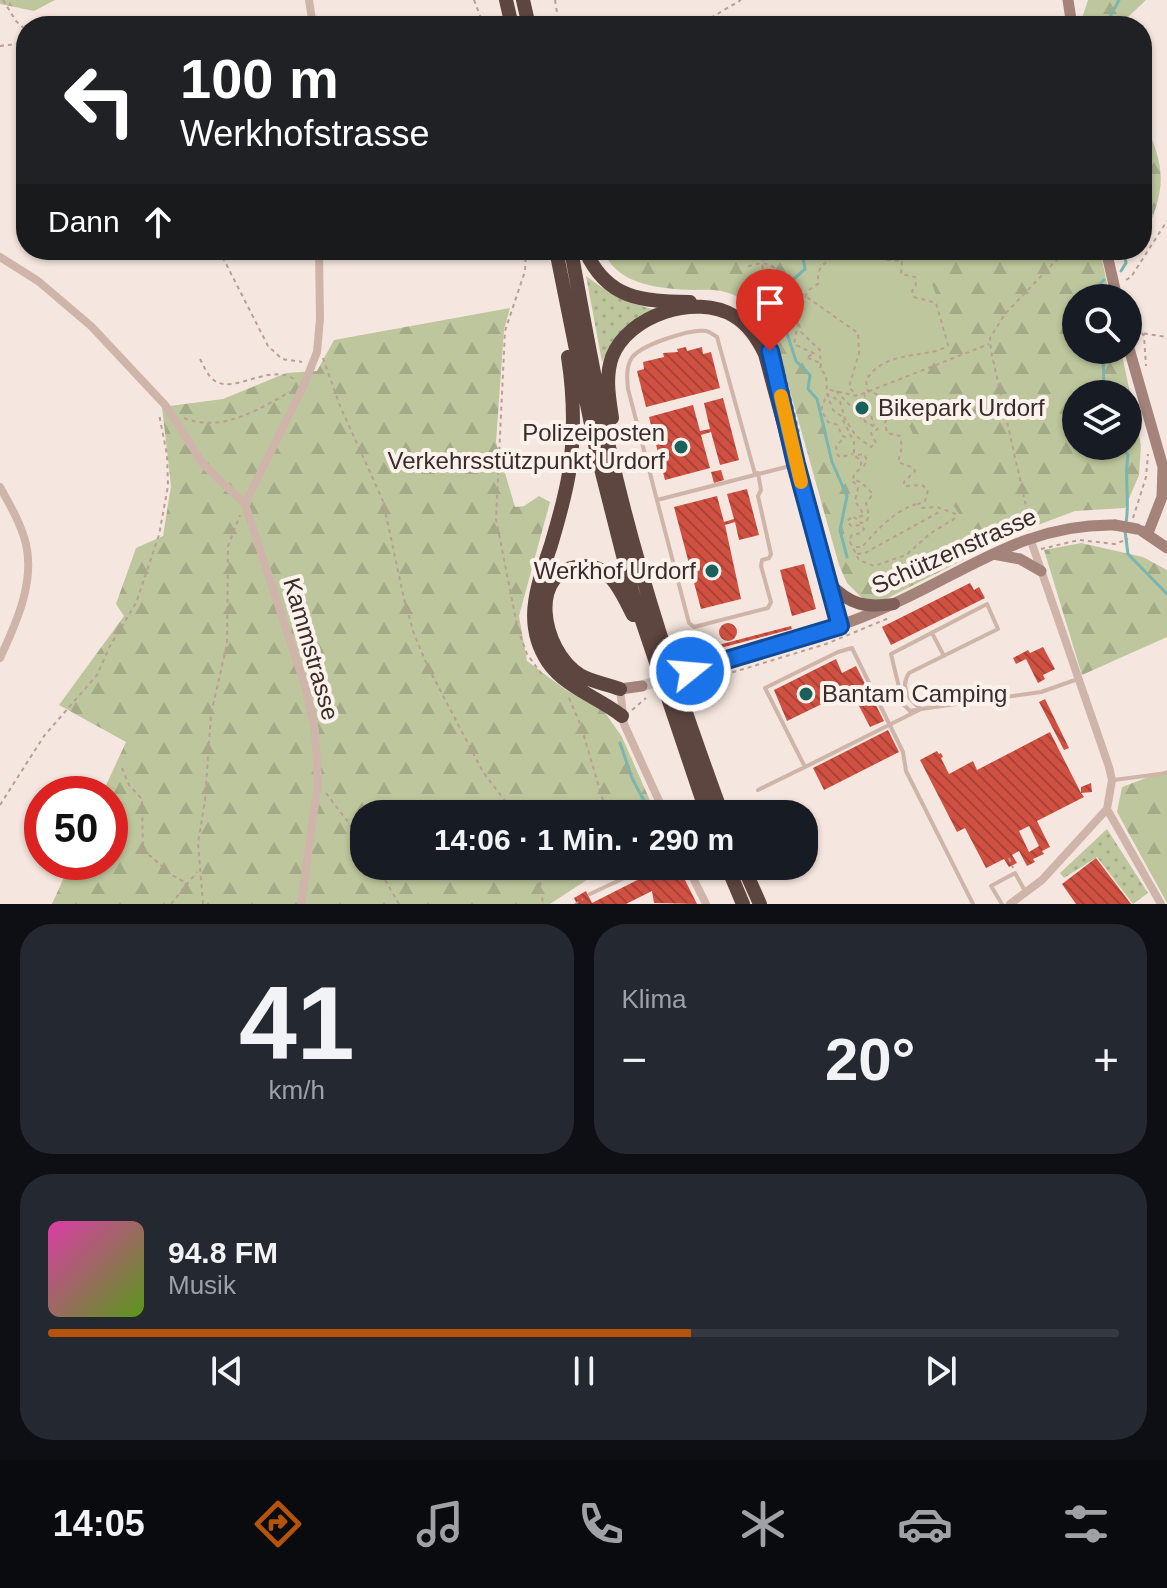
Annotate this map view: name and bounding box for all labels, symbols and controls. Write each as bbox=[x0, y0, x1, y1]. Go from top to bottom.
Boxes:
text: 100 m bbox=[180, 47, 339, 110]
icon: left bbox=[48, 48, 152, 152]
text: Werkhofstrasse bbox=[180, 113, 429, 154]
icon: ahead bbox=[136, 200, 180, 244]
text: Dann bbox=[48, 205, 120, 238]
pin bbox=[736, 269, 804, 351]
icon: arrive bbox=[748, 281, 792, 325]
map controls bbox=[1062, 284, 1142, 460]
button: search bbox=[1062, 284, 1142, 364]
button: layers bbox=[1062, 380, 1142, 460]
place label: Bikepark Urdorf bbox=[878, 394, 1045, 421]
marker: Bikepark Urdorf bbox=[853, 399, 871, 417]
place label: Polizeiposten Verkehrsstützpunkt Urdorf bbox=[388, 419, 665, 474]
marker: Polizeiposten Verkehrsstützpunkt Urdorf bbox=[672, 438, 690, 456]
street label: Schützenstrasse bbox=[867, 502, 1040, 599]
place label: Werkhof Urdorf bbox=[534, 557, 696, 584]
marker: Werkhof Urdorf bbox=[703, 562, 721, 580]
street label: Kammstrasse bbox=[278, 575, 345, 723]
position arrow bbox=[648, 629, 732, 713]
place label: Bantam Camping bbox=[822, 680, 1007, 707]
marker: Bantam Camping bbox=[797, 685, 815, 703]
speed limit sign: 50 bbox=[24, 776, 128, 880]
text: 14:06 · 1 Min. · 290 m bbox=[434, 823, 734, 856]
text: 41 bbox=[239, 965, 355, 1081]
text: Klima bbox=[622, 984, 687, 1014]
text: 20° bbox=[825, 1026, 916, 1093]
text: − bbox=[622, 1035, 647, 1084]
text: + bbox=[1093, 1035, 1119, 1084]
text: km/h bbox=[269, 1075, 325, 1105]
text: 94.8 FM bbox=[168, 1236, 278, 1269]
text: Musik bbox=[168, 1270, 236, 1300]
icon: previous bbox=[205, 1349, 249, 1393]
icon: pause bbox=[562, 1349, 606, 1393]
icon: next bbox=[919, 1349, 963, 1393]
icon: directions bbox=[250, 1496, 306, 1552]
icon: music bbox=[412, 1496, 468, 1552]
icon: phone bbox=[573, 1496, 629, 1552]
icon: climate bbox=[735, 1496, 791, 1552]
icon: car bbox=[897, 1496, 953, 1552]
icon: filters bbox=[1058, 1496, 1114, 1552]
text: 14:05 bbox=[53, 1503, 145, 1544]

